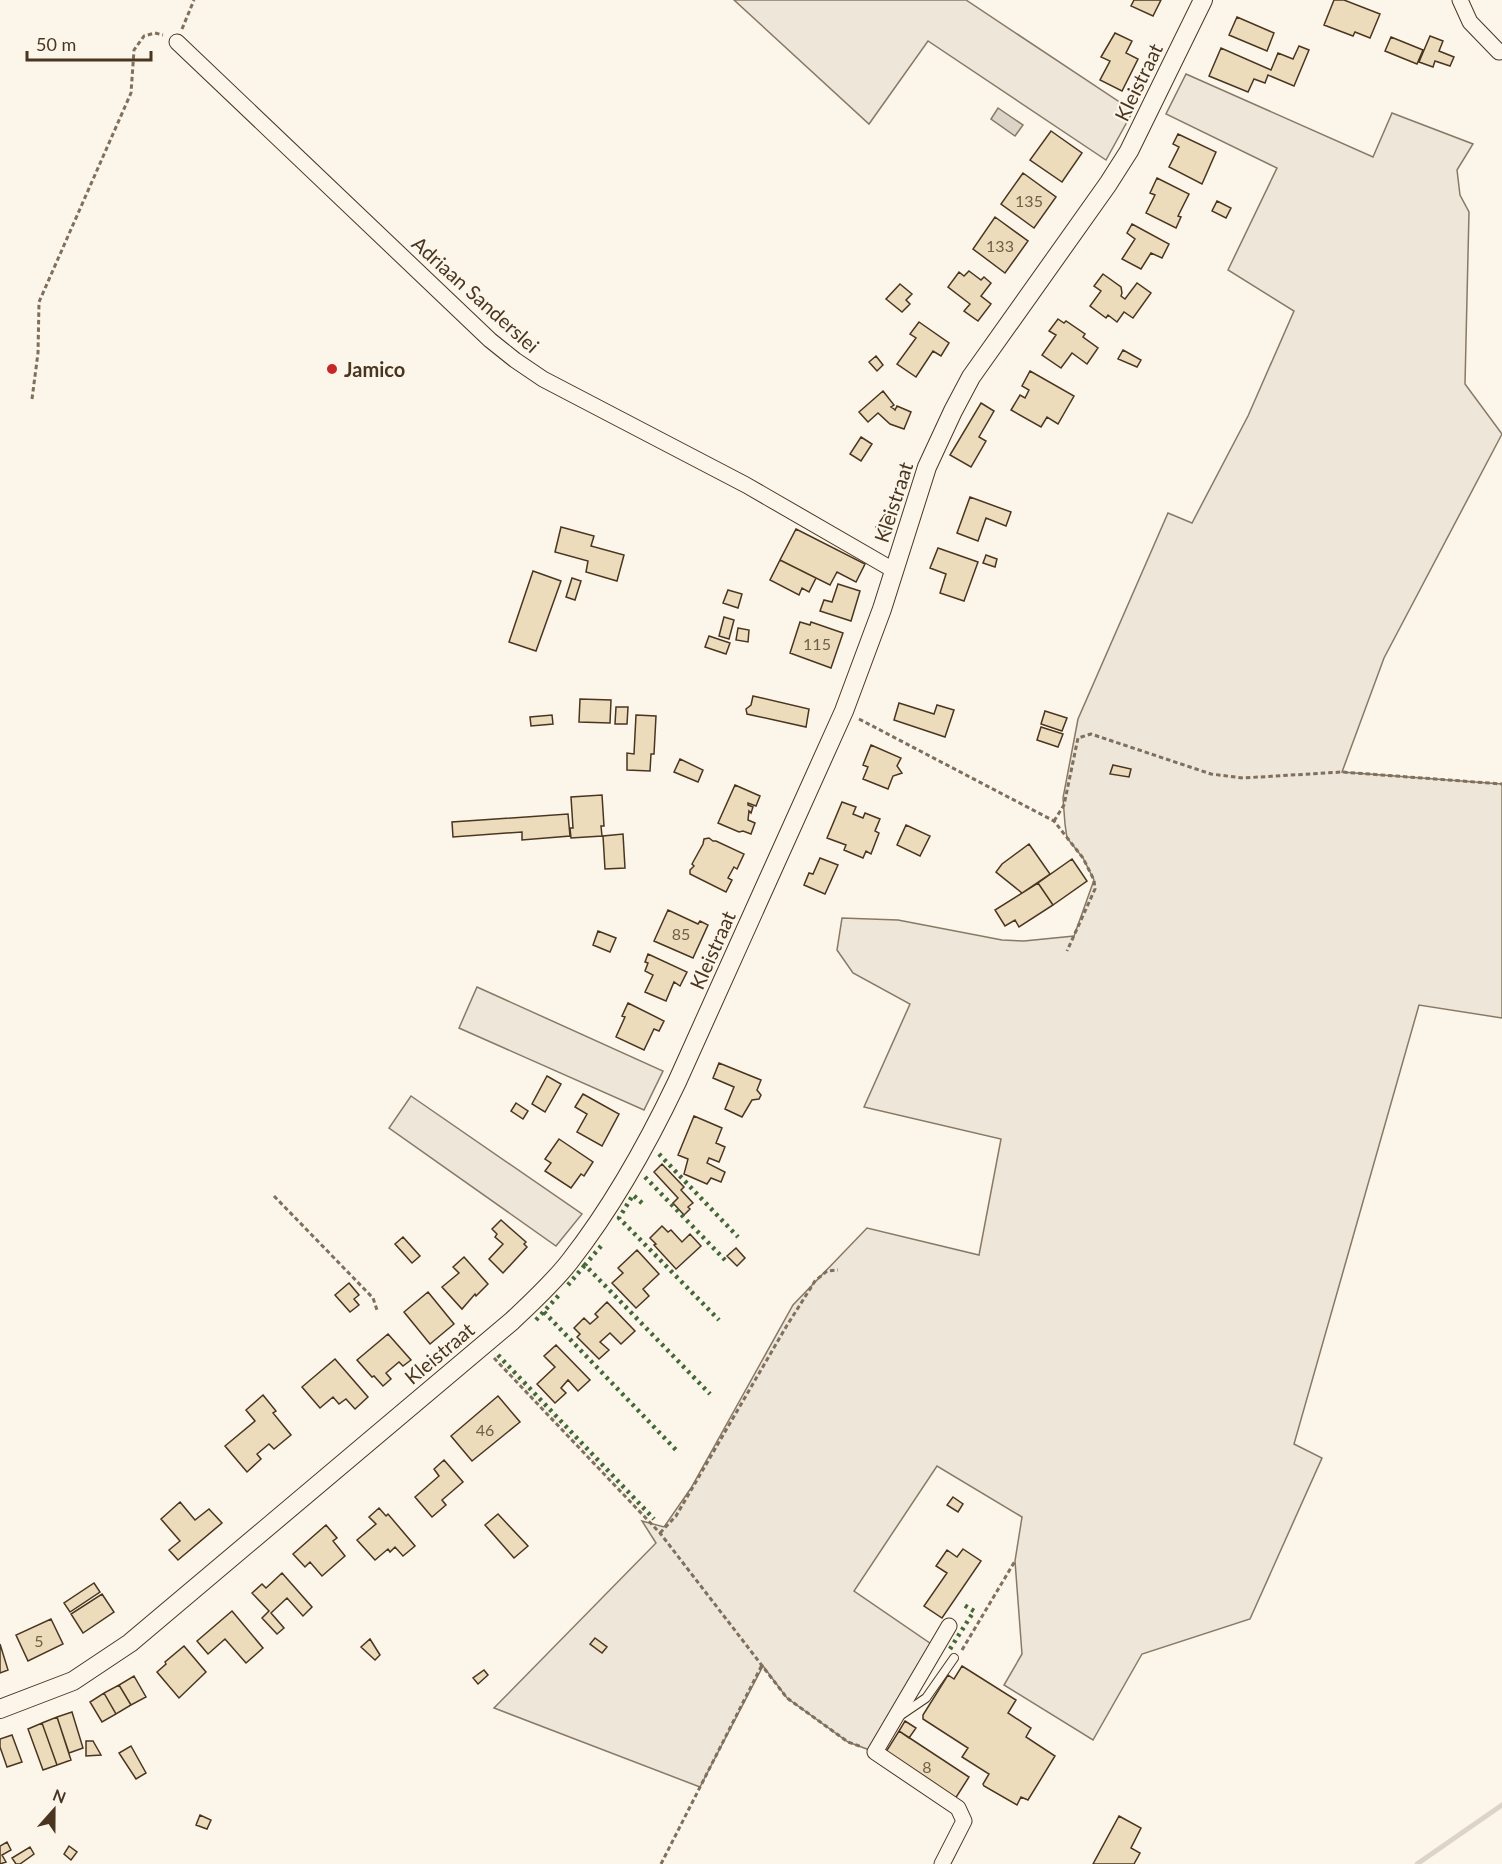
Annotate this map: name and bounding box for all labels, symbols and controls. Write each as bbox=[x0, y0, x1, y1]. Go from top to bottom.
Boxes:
scale bar bbox=[27, 24, 152, 62]
text: 50 m bbox=[36, 33, 76, 55]
street label: Kleistraat bbox=[1109, 39, 1167, 125]
house number: 135 bbox=[1015, 191, 1043, 210]
street label: Adriaan Sanderslei bbox=[408, 231, 544, 357]
house number: 133 bbox=[986, 236, 1014, 255]
place label: Jamico bbox=[344, 357, 405, 381]
marker: Jamico bbox=[325, 362, 339, 376]
street label: Kleistraat bbox=[869, 459, 917, 545]
house number: 115 bbox=[803, 634, 831, 653]
street label: Kleistraat bbox=[684, 907, 740, 993]
house number: 85 bbox=[672, 924, 690, 943]
street label: Kleistraat bbox=[399, 1317, 479, 1389]
house number: 46 bbox=[476, 1420, 494, 1439]
house number: 5 bbox=[34, 1631, 44, 1650]
house number: 8 bbox=[922, 1757, 932, 1776]
north arrow bbox=[24, 1780, 84, 1840]
text: N bbox=[50, 1784, 69, 1807]

